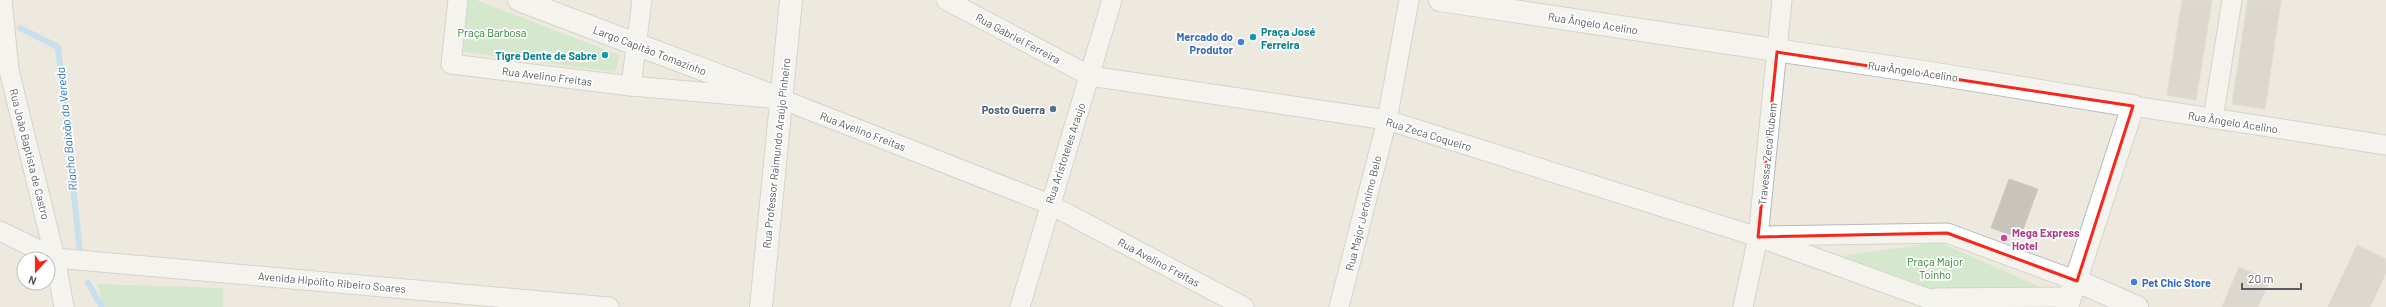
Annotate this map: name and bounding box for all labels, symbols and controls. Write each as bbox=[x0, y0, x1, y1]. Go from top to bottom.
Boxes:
street label: Rua Ângelo Acelino bbox=[1547, 9, 1639, 37]
street label: Rua Gabriel Ferreira bbox=[973, 10, 1063, 66]
street label: Largo Capitão Tomazinho bbox=[592, 22, 708, 78]
place label: Praça José Ferreira bbox=[1261, 25, 1315, 51]
park label: Praça Barbosa bbox=[458, 26, 526, 39]
place label: Mercado do Produtor bbox=[1176, 30, 1234, 56]
marker: Praça José Ferreira bbox=[1248, 32, 1258, 42]
marker: Mercado do Produtor bbox=[1236, 37, 1246, 47]
place label: Tigre Dente de Sabre bbox=[495, 49, 597, 62]
marker: Tigre Dente de Sabre bbox=[600, 50, 610, 60]
street label: Rua Professor Raimundo Araújo Pinheiro bbox=[760, 57, 792, 249]
street label: Rua Ângelo Acelino bbox=[1867, 58, 1959, 84]
street label: Rua Avelino Freitas bbox=[501, 64, 593, 88]
water label: Riacho Baixão da Vereda bbox=[53, 66, 79, 192]
street label: Rua João Baptista de Castro bbox=[7, 87, 53, 221]
street label: Rua Aristoteles Araujo bbox=[1043, 101, 1087, 205]
street label: Travessa Zeca Rubem bbox=[1755, 102, 1779, 206]
place label: Posto Guerra bbox=[982, 103, 1045, 116]
marker: Posto Guerra bbox=[1048, 104, 1058, 114]
street label: Rua Ângelo Acelino bbox=[2187, 108, 2279, 136]
street label: Rua Avelino Freitas bbox=[818, 109, 908, 153]
street label: Rua Zeca Coqueiro bbox=[1384, 115, 1474, 153]
street label: Rua Major Jerônimo Belo bbox=[1342, 154, 1384, 272]
place label: Mega Express Hotel bbox=[2012, 226, 2080, 252]
marker: Mega Express Hotel bbox=[1999, 233, 2009, 243]
street label: Rua Avelino Freitas bbox=[1116, 235, 1202, 289]
north arrow bbox=[16, 251, 56, 291]
park label: Praça Major Toinho bbox=[1907, 255, 1963, 281]
scale bar bbox=[2242, 265, 2301, 291]
street label: Avenida Hipólito Ribeiro Soares bbox=[258, 269, 406, 295]
text: 20 m bbox=[2248, 271, 2274, 285]
text: N bbox=[26, 273, 38, 288]
place label: Pet Chic Store bbox=[2142, 276, 2211, 289]
marker: Pet Chic Store bbox=[2129, 277, 2139, 287]

